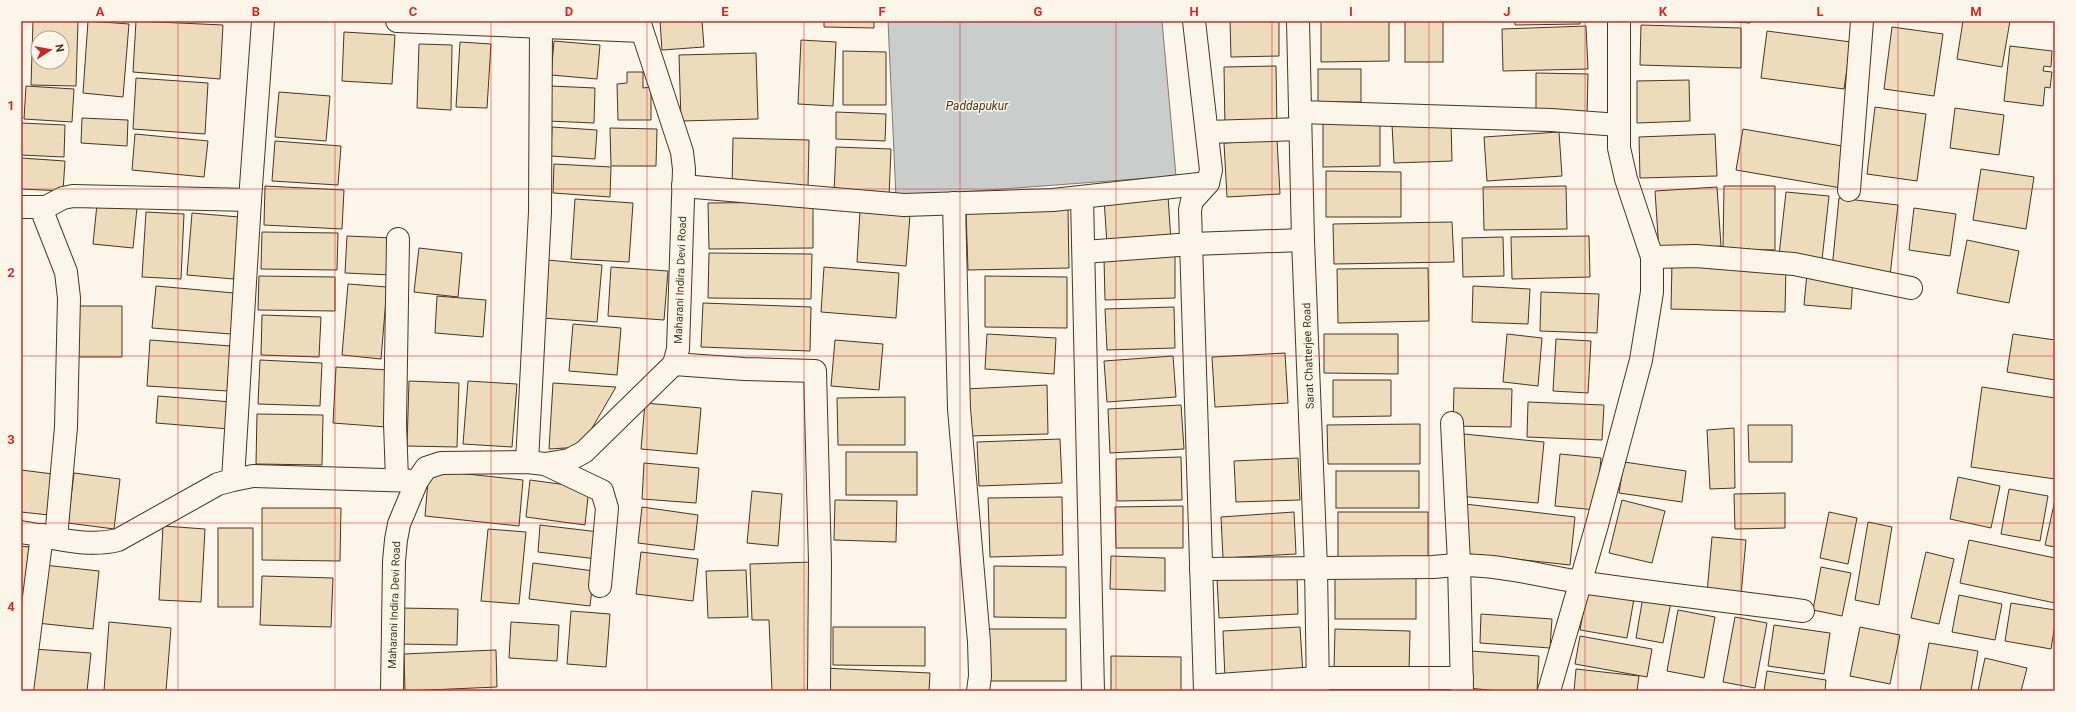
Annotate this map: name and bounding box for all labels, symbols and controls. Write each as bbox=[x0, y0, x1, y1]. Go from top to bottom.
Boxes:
text: A bbox=[96, 4, 105, 19]
text: B bbox=[252, 4, 260, 19]
text: C bbox=[409, 4, 418, 19]
text: D bbox=[565, 4, 573, 19]
text: E bbox=[721, 4, 729, 19]
text: F bbox=[878, 4, 886, 19]
text: G bbox=[1034, 4, 1043, 19]
text: H bbox=[1189, 4, 1199, 19]
text: I bbox=[1349, 4, 1353, 19]
text: J bbox=[1503, 4, 1511, 19]
text: K bbox=[1659, 4, 1668, 19]
text: L bbox=[1816, 4, 1824, 19]
text: M bbox=[1970, 4, 1982, 19]
north arrow bbox=[30, 30, 70, 70]
text: N bbox=[52, 43, 66, 53]
text: 1 bbox=[7, 98, 15, 113]
water label: Paddapukur bbox=[946, 99, 1009, 113]
street label: Maharani Indira Devi Road bbox=[672, 216, 689, 344]
text: 2 bbox=[7, 265, 15, 280]
street label: Sarat Chatterjee Road bbox=[1300, 303, 1317, 409]
text: 3 bbox=[7, 432, 15, 447]
street label: Maharani Indira Devi Road bbox=[386, 541, 403, 669]
text: 4 bbox=[7, 599, 15, 614]

